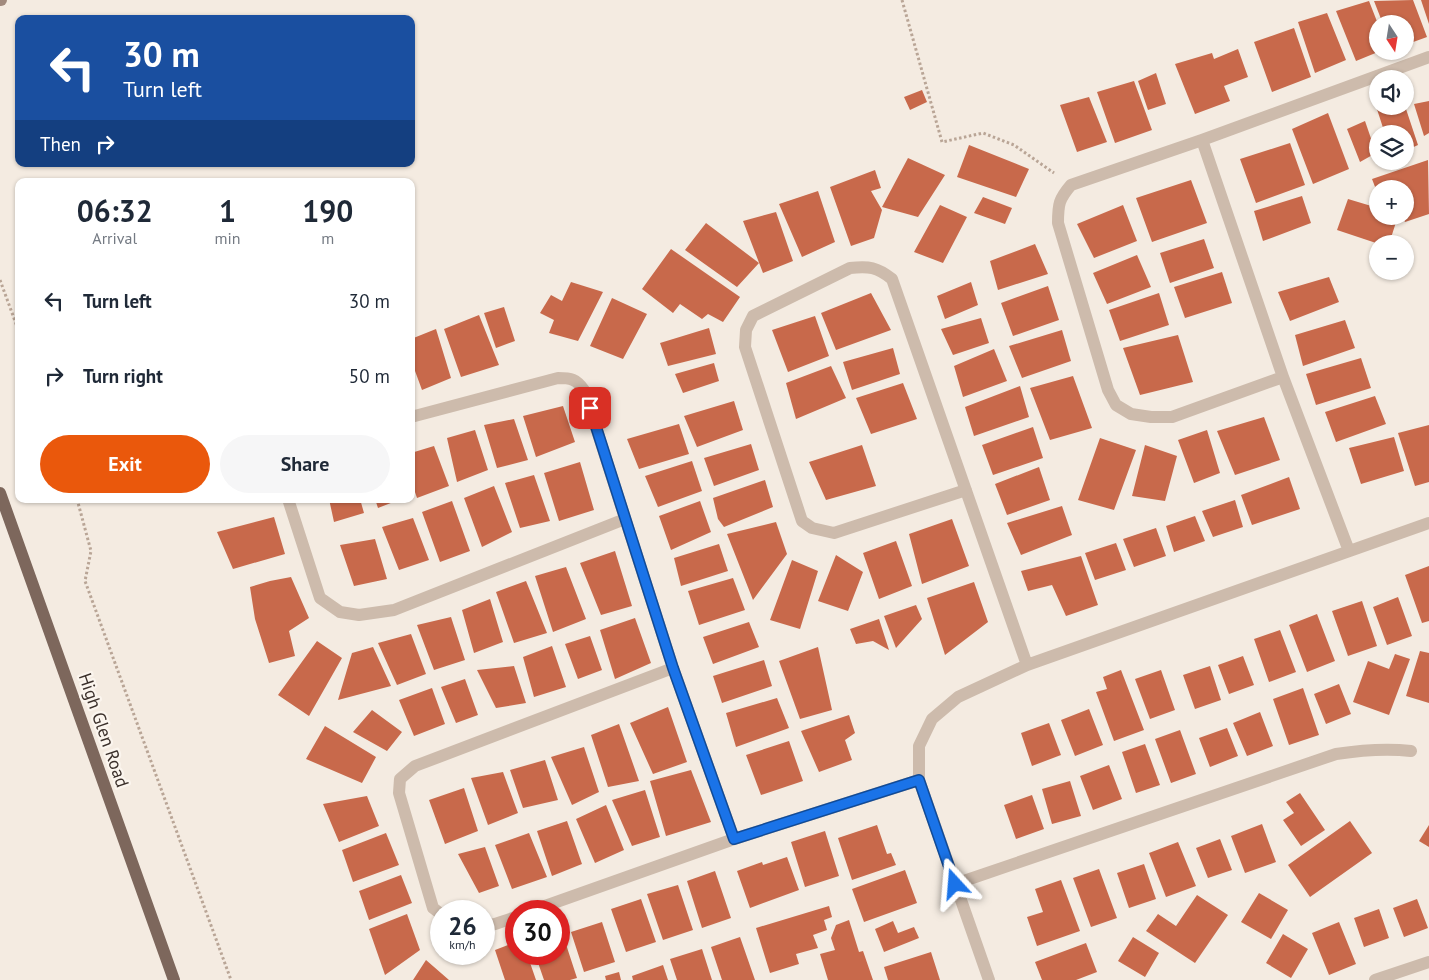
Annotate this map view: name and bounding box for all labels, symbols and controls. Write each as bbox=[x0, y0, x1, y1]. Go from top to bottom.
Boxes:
north arrow bbox=[1369, 15, 1414, 60]
map controls bbox=[1369, 15, 1414, 280]
text: 30 m bbox=[123, 31, 200, 77]
icon: left bbox=[40, 35, 105, 100]
button: sound bbox=[1369, 70, 1414, 115]
text: Turn left bbox=[123, 75, 202, 103]
button: layers bbox=[1369, 125, 1414, 170]
icon: right bbox=[91, 130, 119, 158]
text: Then bbox=[40, 132, 81, 156]
button: + bbox=[1369, 180, 1414, 225]
text: 06:32 bbox=[77, 191, 153, 230]
text: 1 bbox=[219, 191, 236, 230]
text: 190 bbox=[302, 191, 353, 230]
text: Arrival bbox=[92, 228, 137, 248]
text: min bbox=[215, 228, 241, 248]
text: m bbox=[321, 228, 334, 248]
button: − bbox=[1369, 235, 1414, 280]
icon: left bbox=[40, 287, 68, 315]
text: Turn left bbox=[83, 289, 152, 313]
text: 30 m bbox=[349, 289, 390, 313]
icon: right bbox=[40, 362, 68, 390]
text: Turn right bbox=[83, 364, 163, 388]
text: 50 m bbox=[349, 364, 390, 388]
pin bbox=[569, 387, 611, 429]
icon: arrive bbox=[576, 394, 604, 422]
button: Exit bbox=[40, 435, 210, 493]
button: Share bbox=[220, 435, 390, 493]
street label: High Glen Road bbox=[74, 670, 134, 790]
position arrow bbox=[928, 857, 980, 909]
speed limit sign: 30 bbox=[505, 900, 570, 965]
text: 26 bbox=[448, 910, 477, 942]
text: km/h bbox=[449, 937, 476, 952]

